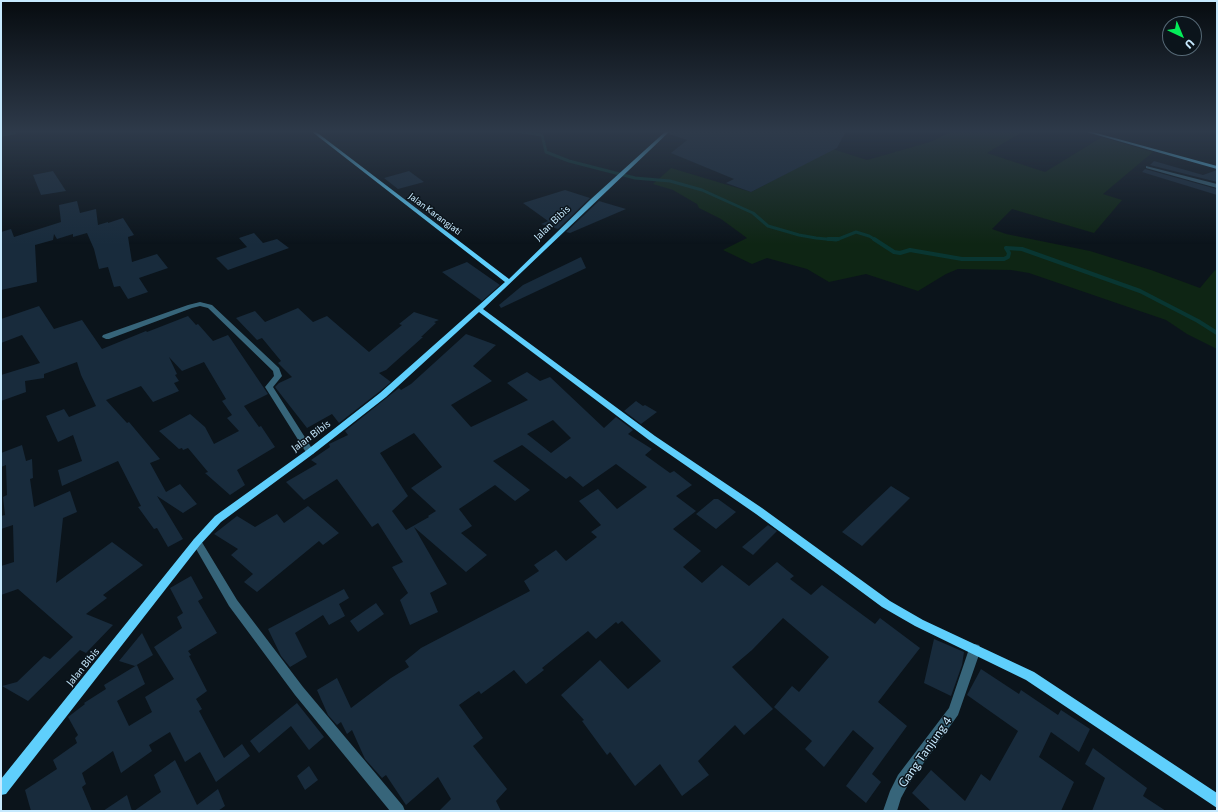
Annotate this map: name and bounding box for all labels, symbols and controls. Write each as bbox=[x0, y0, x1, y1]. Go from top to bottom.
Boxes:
north arrow bbox=[1162, 16, 1202, 56]
text: U bbox=[1183, 37, 1197, 52]
street label: Jalan Karangjati bbox=[407, 191, 463, 237]
street label: Jalan Bibis bbox=[531, 203, 573, 243]
street label: Jalan Bibis bbox=[289, 417, 333, 455]
street label: Jalan Bibis bbox=[64, 645, 102, 689]
street label: Gang Tanjung 4 bbox=[895, 714, 955, 790]

